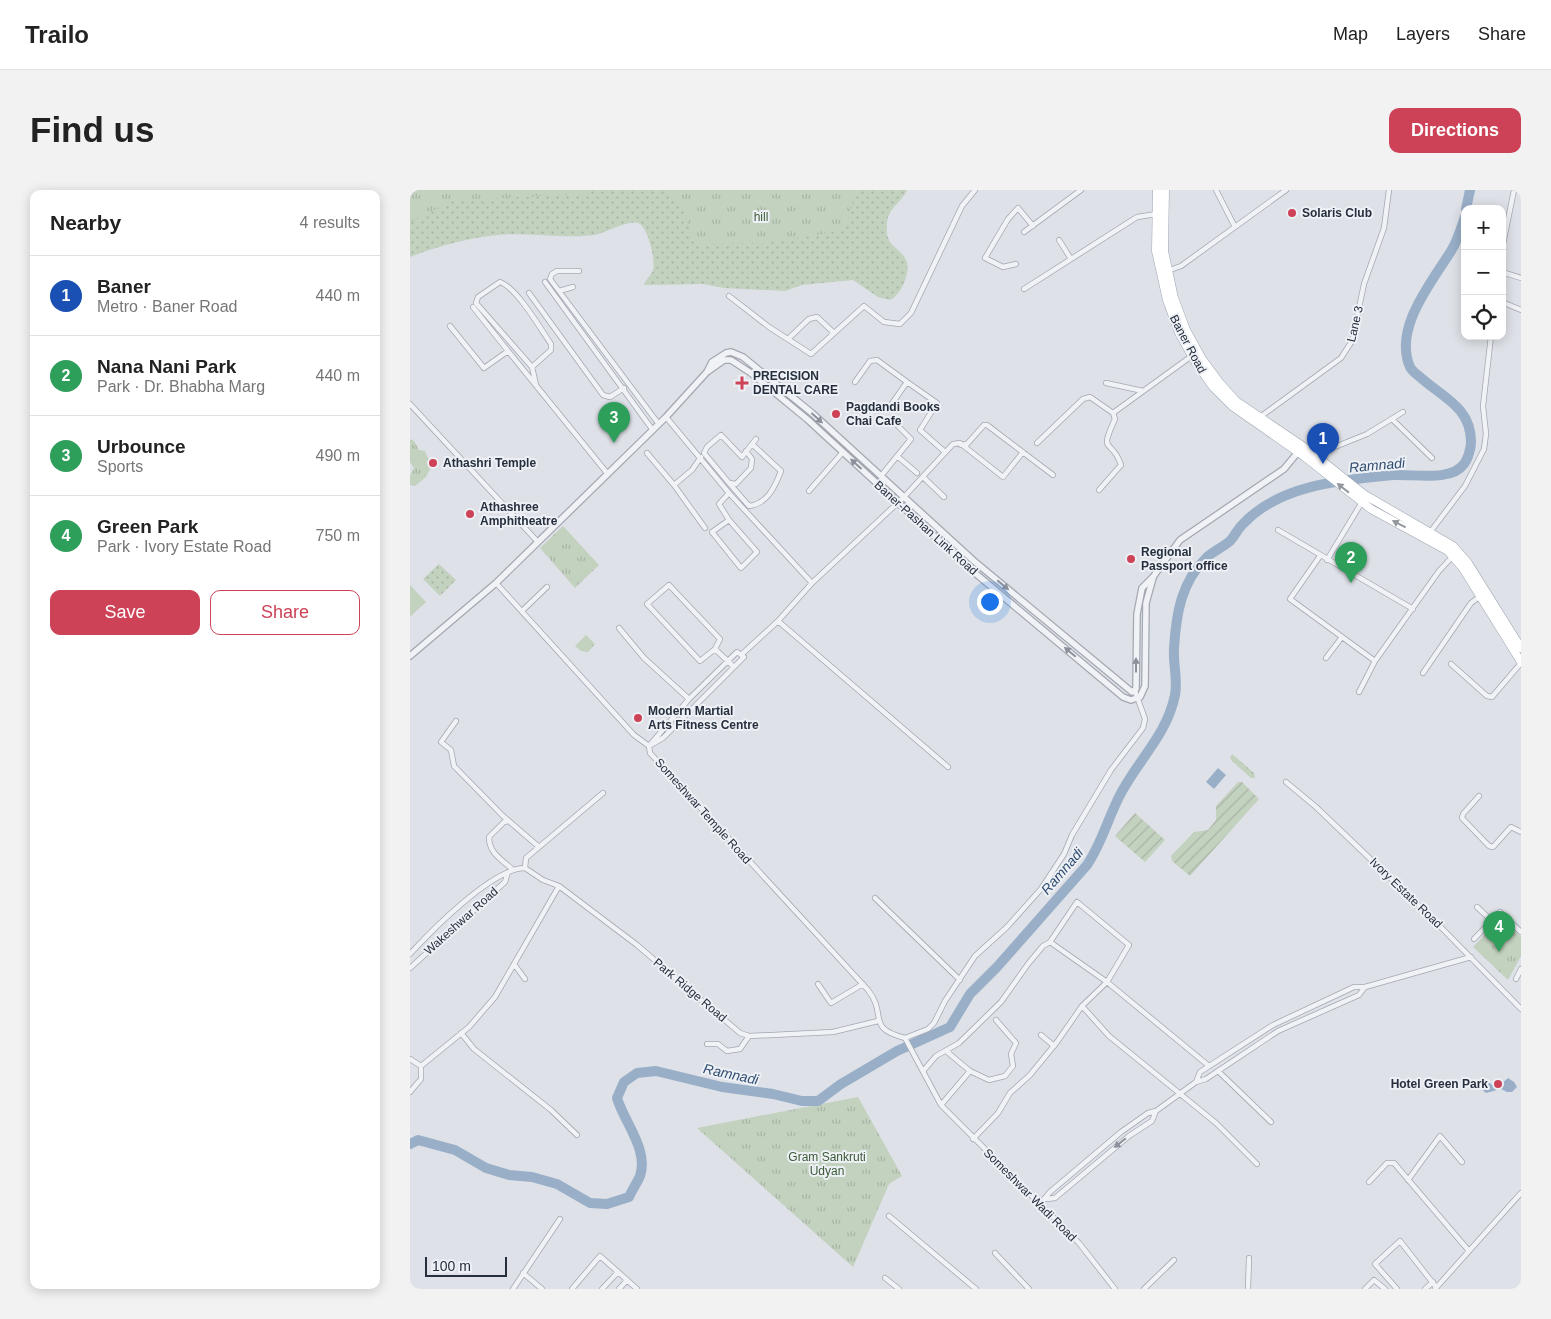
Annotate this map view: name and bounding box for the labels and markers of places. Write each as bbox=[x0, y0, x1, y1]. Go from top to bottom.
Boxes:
place label: Solaris Club bbox=[1302, 206, 1372, 220]
marker: Solaris Club bbox=[1286, 207, 1298, 219]
place label: PRECISION DENTAL CARE bbox=[753, 369, 838, 397]
marker: PRECISION DENTAL CARE bbox=[735, 376, 749, 390]
place label: Pagdandi Books Chai Cafe bbox=[846, 400, 940, 428]
pin: 3 bbox=[598, 402, 630, 443]
marker: Pagdandi Books Chai Cafe bbox=[830, 408, 842, 420]
pin: 1 bbox=[1307, 423, 1339, 464]
place label: Athashri Temple bbox=[443, 456, 536, 470]
marker: Athashri Temple bbox=[427, 457, 439, 469]
place label: Athashree Amphitheatre bbox=[480, 500, 558, 528]
marker: Athashree Amphitheatre bbox=[464, 508, 476, 520]
pin: 2 bbox=[1335, 542, 1367, 583]
place label: Regional Passport office bbox=[1141, 545, 1228, 573]
marker: Regional Passport office bbox=[1125, 553, 1137, 565]
place label: Modern Martial Arts Fitness Centre bbox=[648, 704, 759, 732]
marker: Modern Martial Arts Fitness Centre bbox=[632, 712, 644, 724]
pin: 4 bbox=[1483, 911, 1515, 952]
place label: Hotel Green Park bbox=[1391, 1077, 1488, 1091]
marker: Hotel Green Park bbox=[1492, 1078, 1504, 1090]

